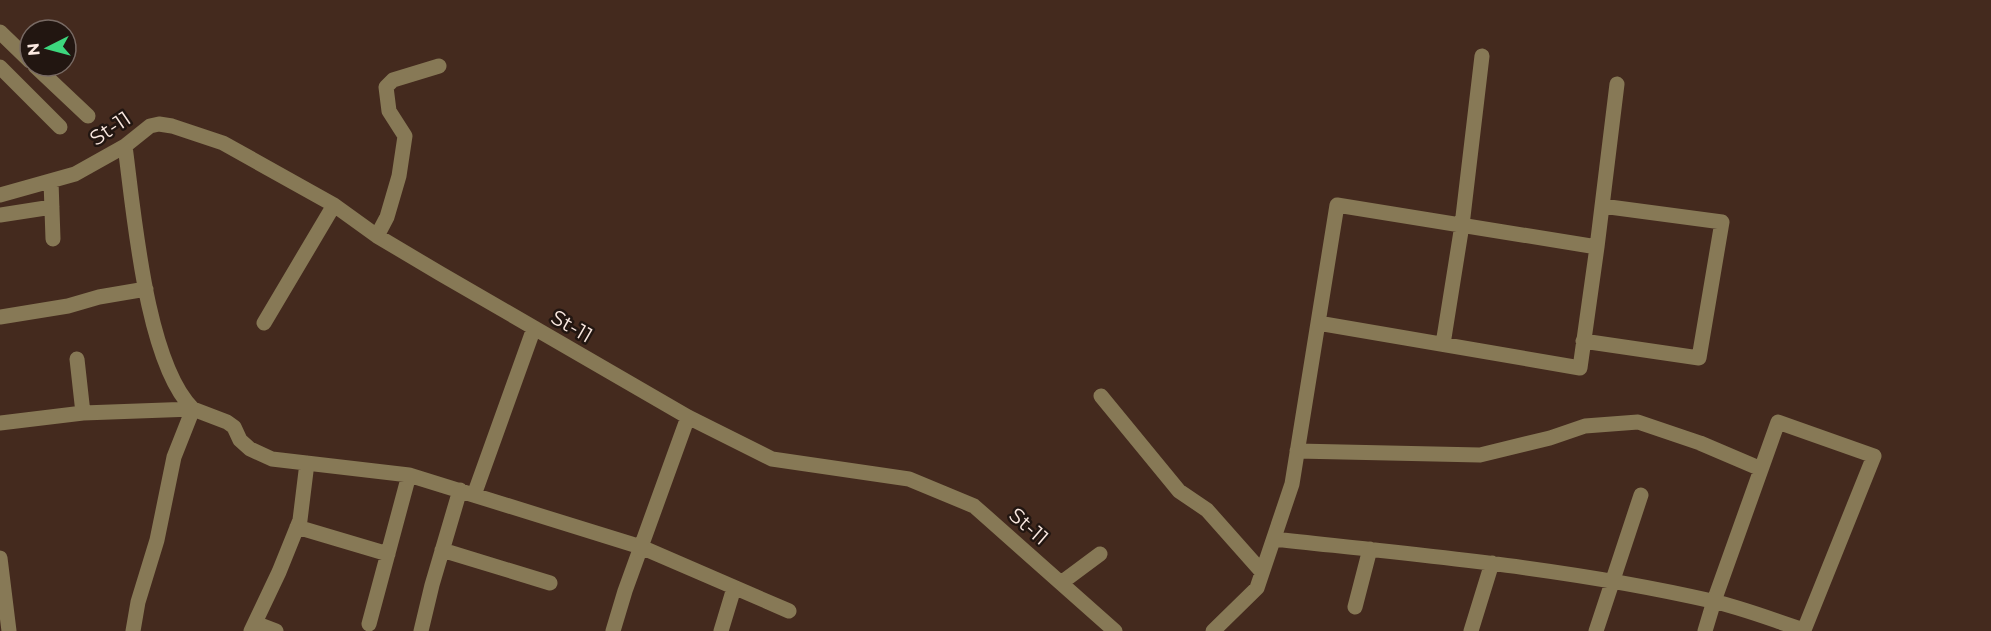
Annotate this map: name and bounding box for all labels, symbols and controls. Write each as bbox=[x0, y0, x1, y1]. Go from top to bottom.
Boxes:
north arrow bbox=[18, 18, 78, 78]
text: N bbox=[23, 42, 44, 57]
street label: St-11 bbox=[85, 105, 135, 151]
street label: St-11 bbox=[547, 304, 597, 348]
street label: St-11 bbox=[1004, 502, 1054, 550]

